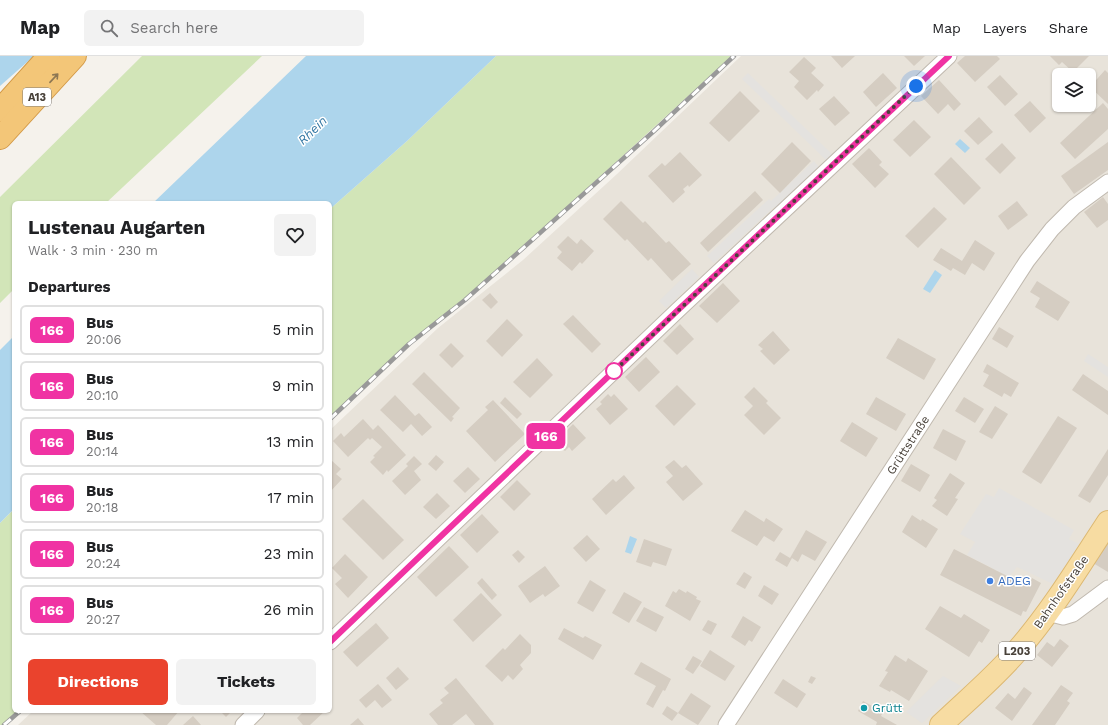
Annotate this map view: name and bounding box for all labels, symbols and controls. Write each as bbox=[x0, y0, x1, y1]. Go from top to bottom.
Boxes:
search box bbox=[84, 10, 364, 46]
text: Map bbox=[20, 16, 60, 39]
icon: search bbox=[98, 17, 120, 39]
text: Search here bbox=[130, 19, 218, 37]
text: Map bbox=[932, 20, 961, 36]
text: Layers bbox=[983, 20, 1027, 36]
text: Share bbox=[1049, 20, 1088, 36]
map controls bbox=[1052, 68, 1096, 112]
button: layers bbox=[1052, 68, 1096, 112]
one-way arrow bbox=[49, 73, 59, 83]
your location bbox=[906, 76, 926, 96]
road number: A13 bbox=[23, 88, 51, 106]
water label: Rhein bbox=[295, 113, 330, 148]
button: heart bbox=[274, 214, 316, 256]
text: Lustenau Augarten bbox=[28, 216, 205, 239]
text: Walk · 3 min · 230 m bbox=[28, 243, 158, 258]
text: Departures bbox=[28, 278, 111, 296]
text: Bus bbox=[86, 314, 114, 332]
text: 5 min bbox=[273, 321, 314, 339]
text: 166 bbox=[40, 322, 64, 338]
text: 20:06 bbox=[86, 332, 122, 347]
unlabelled marker bbox=[605, 362, 623, 380]
text: Bus bbox=[86, 370, 114, 388]
text: 9 min bbox=[272, 377, 314, 395]
text: 166 bbox=[40, 378, 64, 394]
text: 20:10 bbox=[86, 388, 119, 403]
street label: Grüttstraße bbox=[884, 413, 932, 477]
line badge: 166 bbox=[523, 423, 569, 449]
text: Bus bbox=[86, 426, 114, 444]
text: 166 bbox=[534, 428, 558, 444]
text: 13 min bbox=[267, 433, 314, 451]
text: 166 bbox=[40, 434, 64, 450]
text: 20:14 bbox=[86, 444, 119, 459]
text: Bus bbox=[86, 482, 114, 500]
text: 17 min bbox=[267, 489, 314, 507]
text: 166 bbox=[40, 490, 64, 506]
text: 20:18 bbox=[86, 500, 119, 515]
text: Bus bbox=[86, 538, 114, 556]
text: 23 min bbox=[264, 545, 314, 563]
text: 166 bbox=[40, 546, 64, 562]
street label: Bahnhofstraße bbox=[1031, 553, 1091, 631]
text: 20:24 bbox=[86, 556, 121, 571]
place label: ADEG bbox=[998, 574, 1031, 588]
marker: ADEG bbox=[985, 576, 995, 586]
text: Bus bbox=[86, 594, 114, 612]
text: 26 min bbox=[263, 601, 314, 619]
text: 166 bbox=[40, 602, 64, 618]
text: 20:27 bbox=[86, 612, 120, 627]
road number: L203 bbox=[999, 642, 1035, 660]
button: Directions bbox=[28, 659, 168, 705]
button: Tickets bbox=[176, 659, 316, 705]
place label: Grütt bbox=[872, 701, 902, 715]
marker: Grütt bbox=[859, 703, 869, 713]

